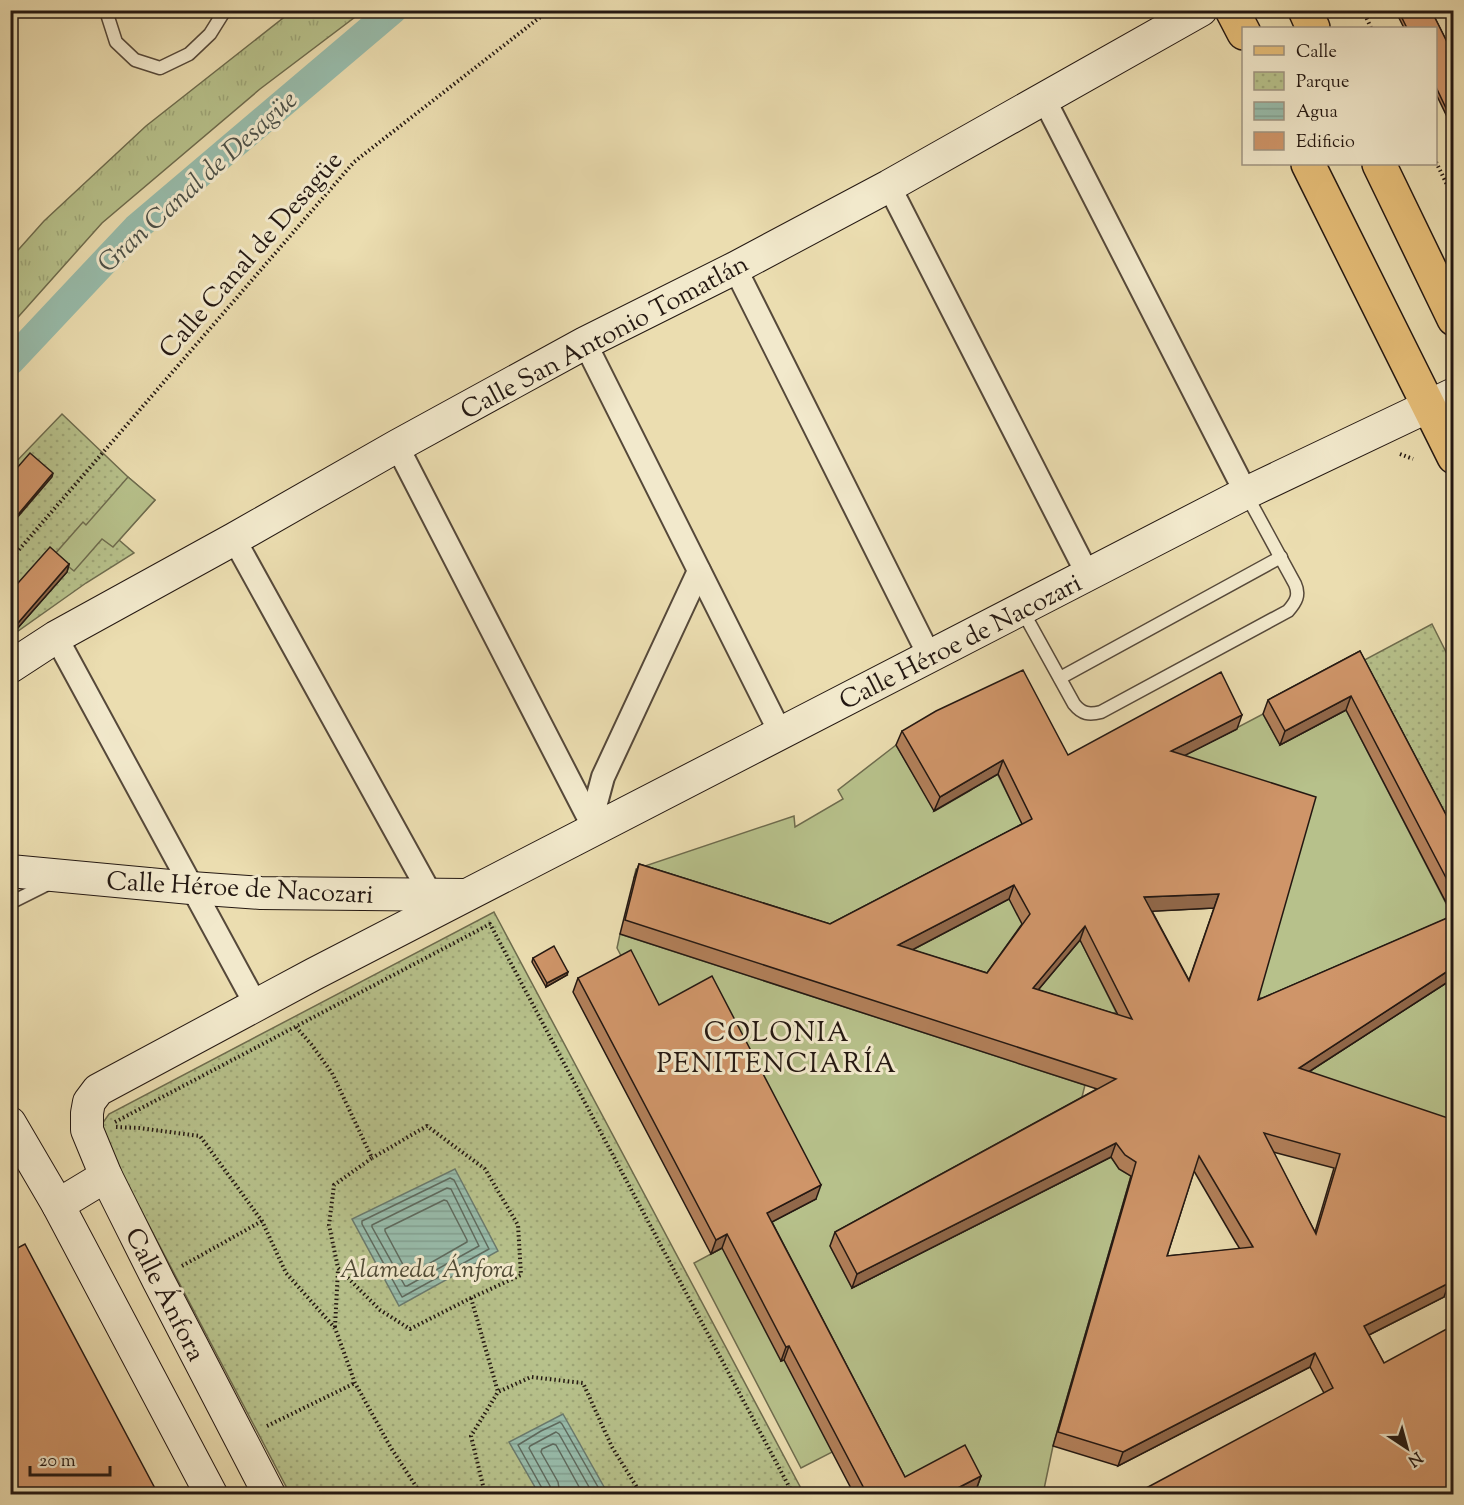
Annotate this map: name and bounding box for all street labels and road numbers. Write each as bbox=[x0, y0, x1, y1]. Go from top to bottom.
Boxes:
street label: Calle Canal de Desagüe bbox=[151, 144, 352, 367]
street label: Calle San Antonio Tomatlán bbox=[455, 246, 756, 430]
street label: Calle Héroe de Nacozari bbox=[833, 566, 1089, 720]
street label: Calle Héroe de Nacozari bbox=[105, 864, 374, 915]
street label: Calle Ánfora bbox=[114, 1222, 213, 1368]

